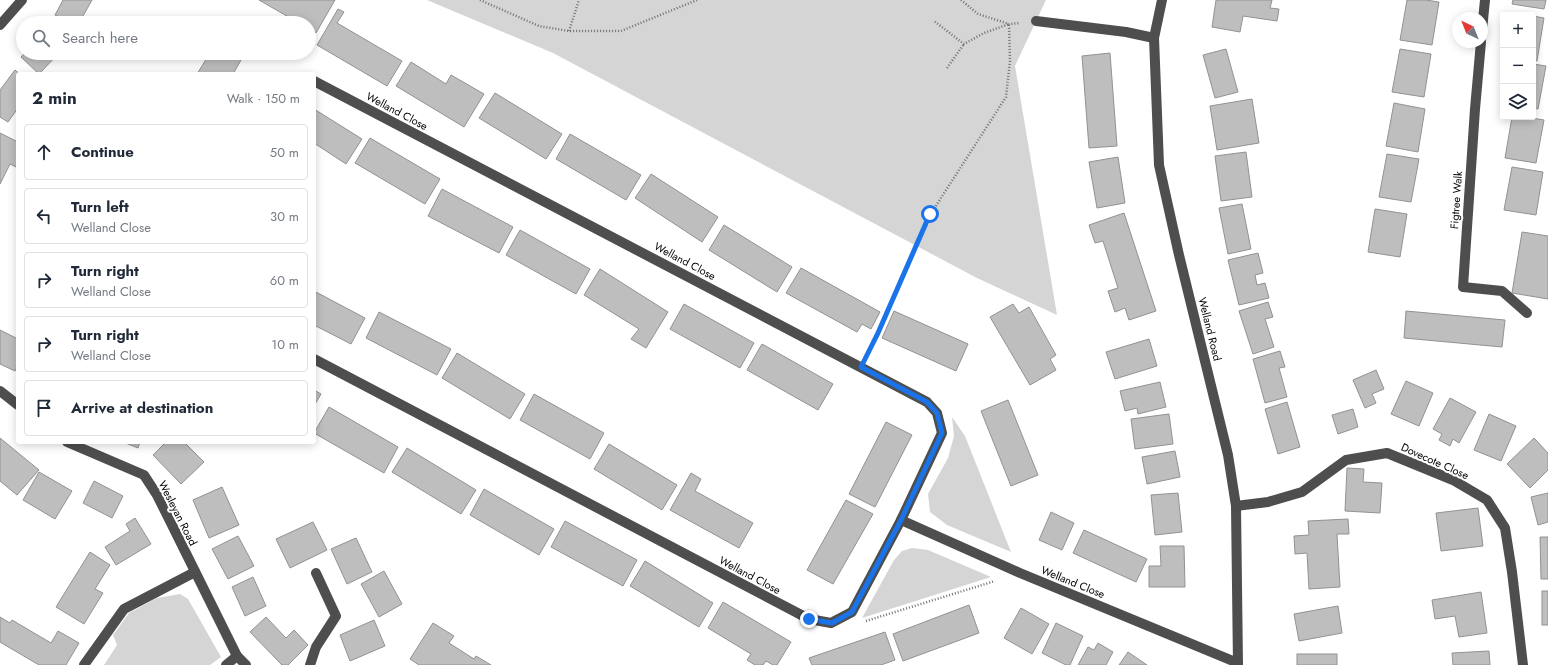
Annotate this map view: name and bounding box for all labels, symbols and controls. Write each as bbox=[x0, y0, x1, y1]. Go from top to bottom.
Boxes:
north arrow bbox=[1452, 12, 1488, 48]
map controls bbox=[1500, 12, 1536, 120]
button: + bbox=[1500, 12, 1536, 48]
search box bbox=[16, 16, 316, 60]
icon: search bbox=[30, 27, 52, 49]
text: Search here bbox=[62, 27, 138, 49]
button: − bbox=[1500, 48, 1536, 84]
button: layers bbox=[1500, 84, 1536, 120]
text: 2 min bbox=[32, 86, 77, 110]
street label: Welland Close bbox=[363, 88, 431, 134]
text: Walk · 150 m bbox=[227, 89, 300, 108]
icon: ahead bbox=[33, 141, 55, 163]
text: Continue bbox=[71, 141, 134, 163]
text: 50 m bbox=[270, 143, 299, 162]
street label: Figtree Walk bbox=[1446, 170, 1466, 229]
text: Turn left bbox=[71, 196, 129, 218]
icon: left bbox=[33, 205, 55, 227]
route start bbox=[921, 205, 939, 223]
text: 30 m bbox=[270, 207, 299, 226]
text: Welland Close bbox=[71, 218, 151, 237]
street label: Welland Close bbox=[651, 238, 719, 284]
text: Turn right bbox=[71, 260, 139, 282]
icon: right bbox=[33, 269, 55, 291]
text: 60 m bbox=[270, 271, 299, 290]
text: Welland Close bbox=[71, 282, 151, 301]
street label: Welland Road bbox=[1194, 295, 1226, 363]
text: Turn right bbox=[71, 324, 139, 346]
icon: right bbox=[33, 333, 55, 355]
text: 10 m bbox=[271, 335, 299, 354]
text: Welland Close bbox=[71, 346, 151, 365]
icon: arrive bbox=[33, 397, 55, 419]
text: Arrive at destination bbox=[71, 397, 213, 419]
street label: Dovecote Close bbox=[1399, 439, 1472, 483]
street label: Wesleyan Road bbox=[155, 478, 201, 548]
street label: Welland Close bbox=[716, 552, 784, 598]
street label: Welland Close bbox=[1039, 562, 1108, 602]
route end bbox=[800, 610, 818, 628]

